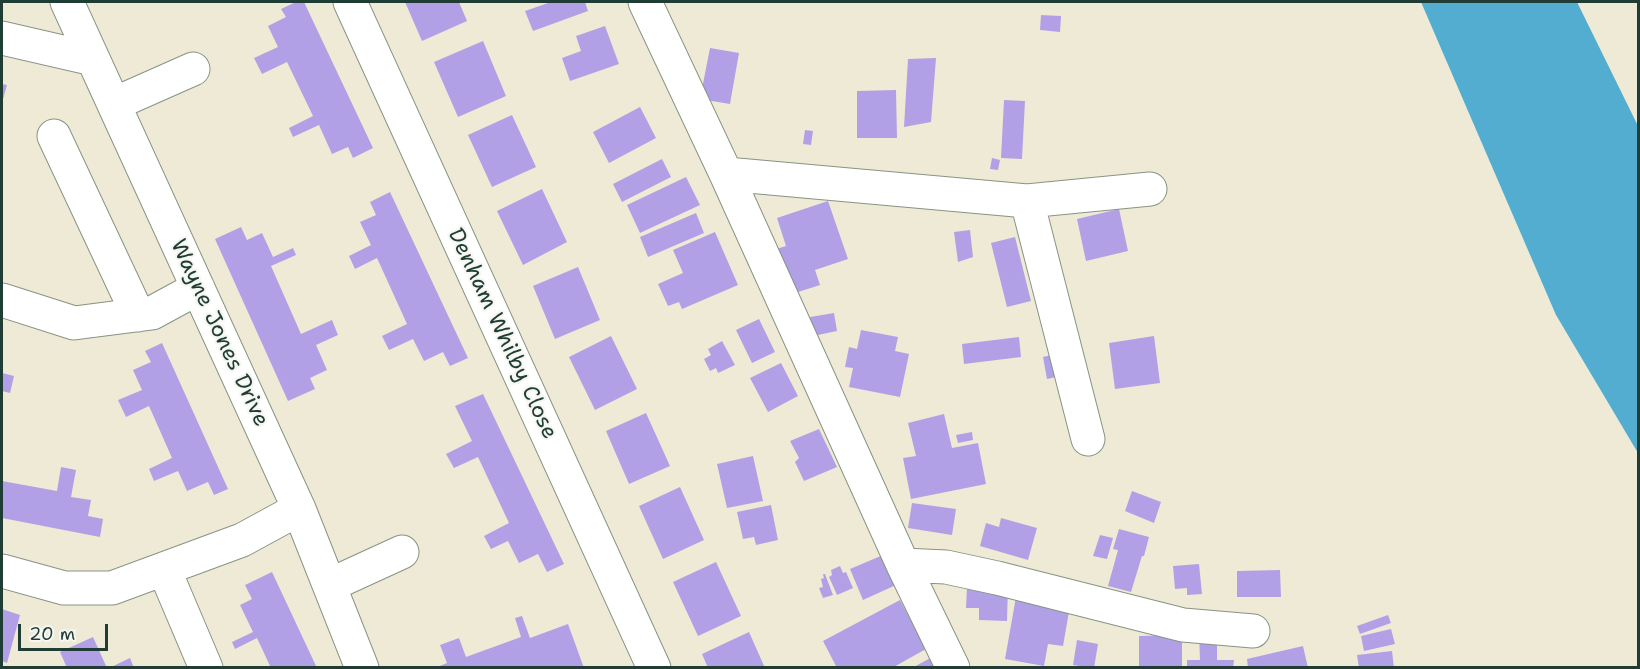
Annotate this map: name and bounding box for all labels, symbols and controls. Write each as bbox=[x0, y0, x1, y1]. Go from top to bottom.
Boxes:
street label: Denham Whilby Close bbox=[442, 224, 562, 444]
street label: Wayne Jones Drive bbox=[164, 235, 274, 431]
scale bar bbox=[21, 612, 111, 650]
text: 20 m bbox=[29, 622, 75, 646]

